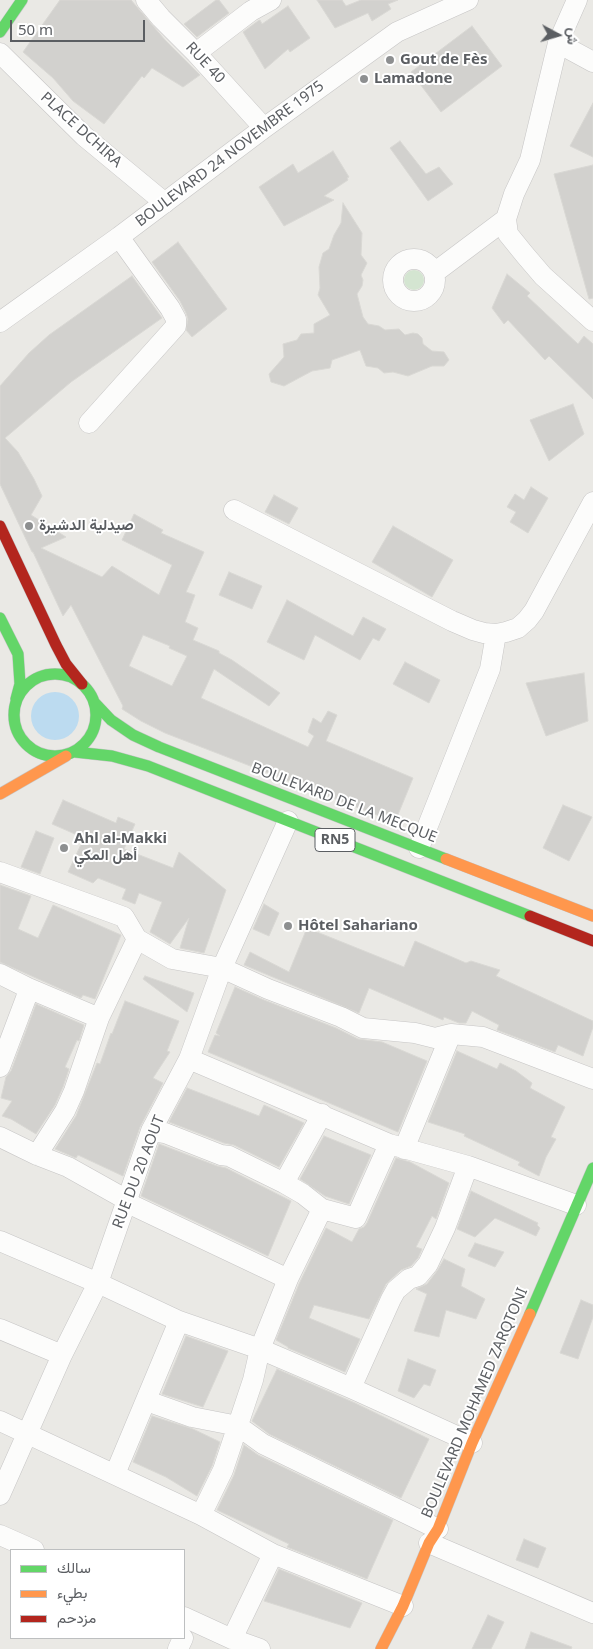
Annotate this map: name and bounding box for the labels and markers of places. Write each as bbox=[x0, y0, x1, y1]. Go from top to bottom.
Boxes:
place label: Gout de Fès bbox=[400, 51, 487, 69]
marker: Gout de Fès bbox=[384, 54, 396, 66]
place label: Lamadone bbox=[374, 70, 453, 88]
marker: Lamadone bbox=[358, 73, 370, 85]
place label: صيدلية الدشيرة bbox=[39, 517, 134, 535]
marker: صيدلية الدشيرة bbox=[23, 520, 35, 532]
place label: Ahl al-Makki أهل المكي bbox=[74, 830, 167, 865]
marker: Ahl al-Makki أهل المكي bbox=[58, 842, 70, 854]
place label: Hôtel Sahariano bbox=[298, 917, 418, 935]
marker: Hôtel Sahariano bbox=[282, 920, 294, 932]

